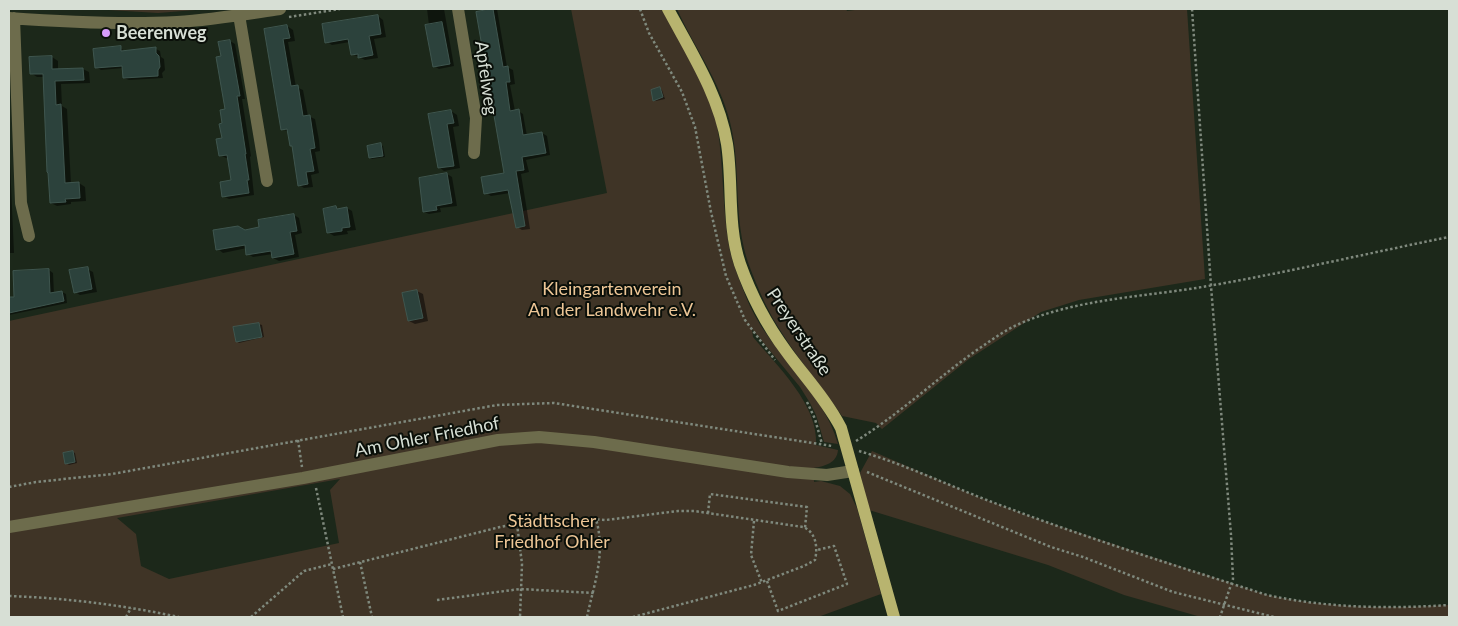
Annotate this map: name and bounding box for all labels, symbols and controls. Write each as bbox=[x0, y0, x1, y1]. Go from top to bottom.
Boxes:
place label: Beerenweg bbox=[116, 22, 207, 44]
marker: Beerenweg bbox=[100, 27, 112, 39]
street label: Apfelweg bbox=[470, 39, 502, 117]
park label: Kleingartenverein An der Landwehr e.V. bbox=[528, 278, 696, 320]
street label: Preyerstraße bbox=[762, 284, 836, 380]
street label: Am Ohler Friedhof bbox=[353, 412, 501, 462]
park label: Städtischer Friedhof Ohler bbox=[494, 510, 610, 552]

